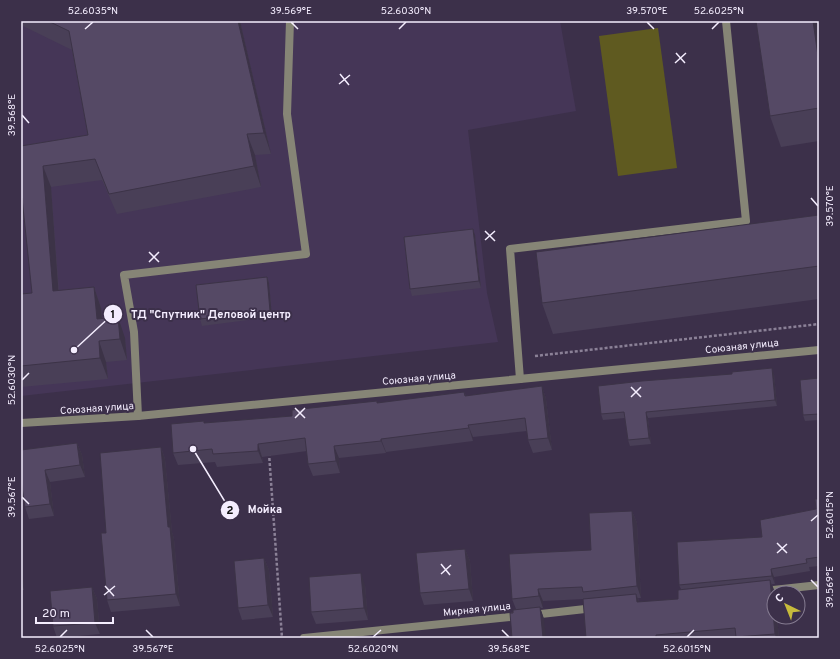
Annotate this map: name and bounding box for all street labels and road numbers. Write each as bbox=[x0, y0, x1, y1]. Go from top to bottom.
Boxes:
street label: Союзная улица bbox=[705, 337, 779, 357]
street label: Союзная улица bbox=[382, 369, 456, 389]
street label: Союзная улица bbox=[60, 400, 134, 418]
street label: Мирная улица bbox=[443, 600, 511, 620]

